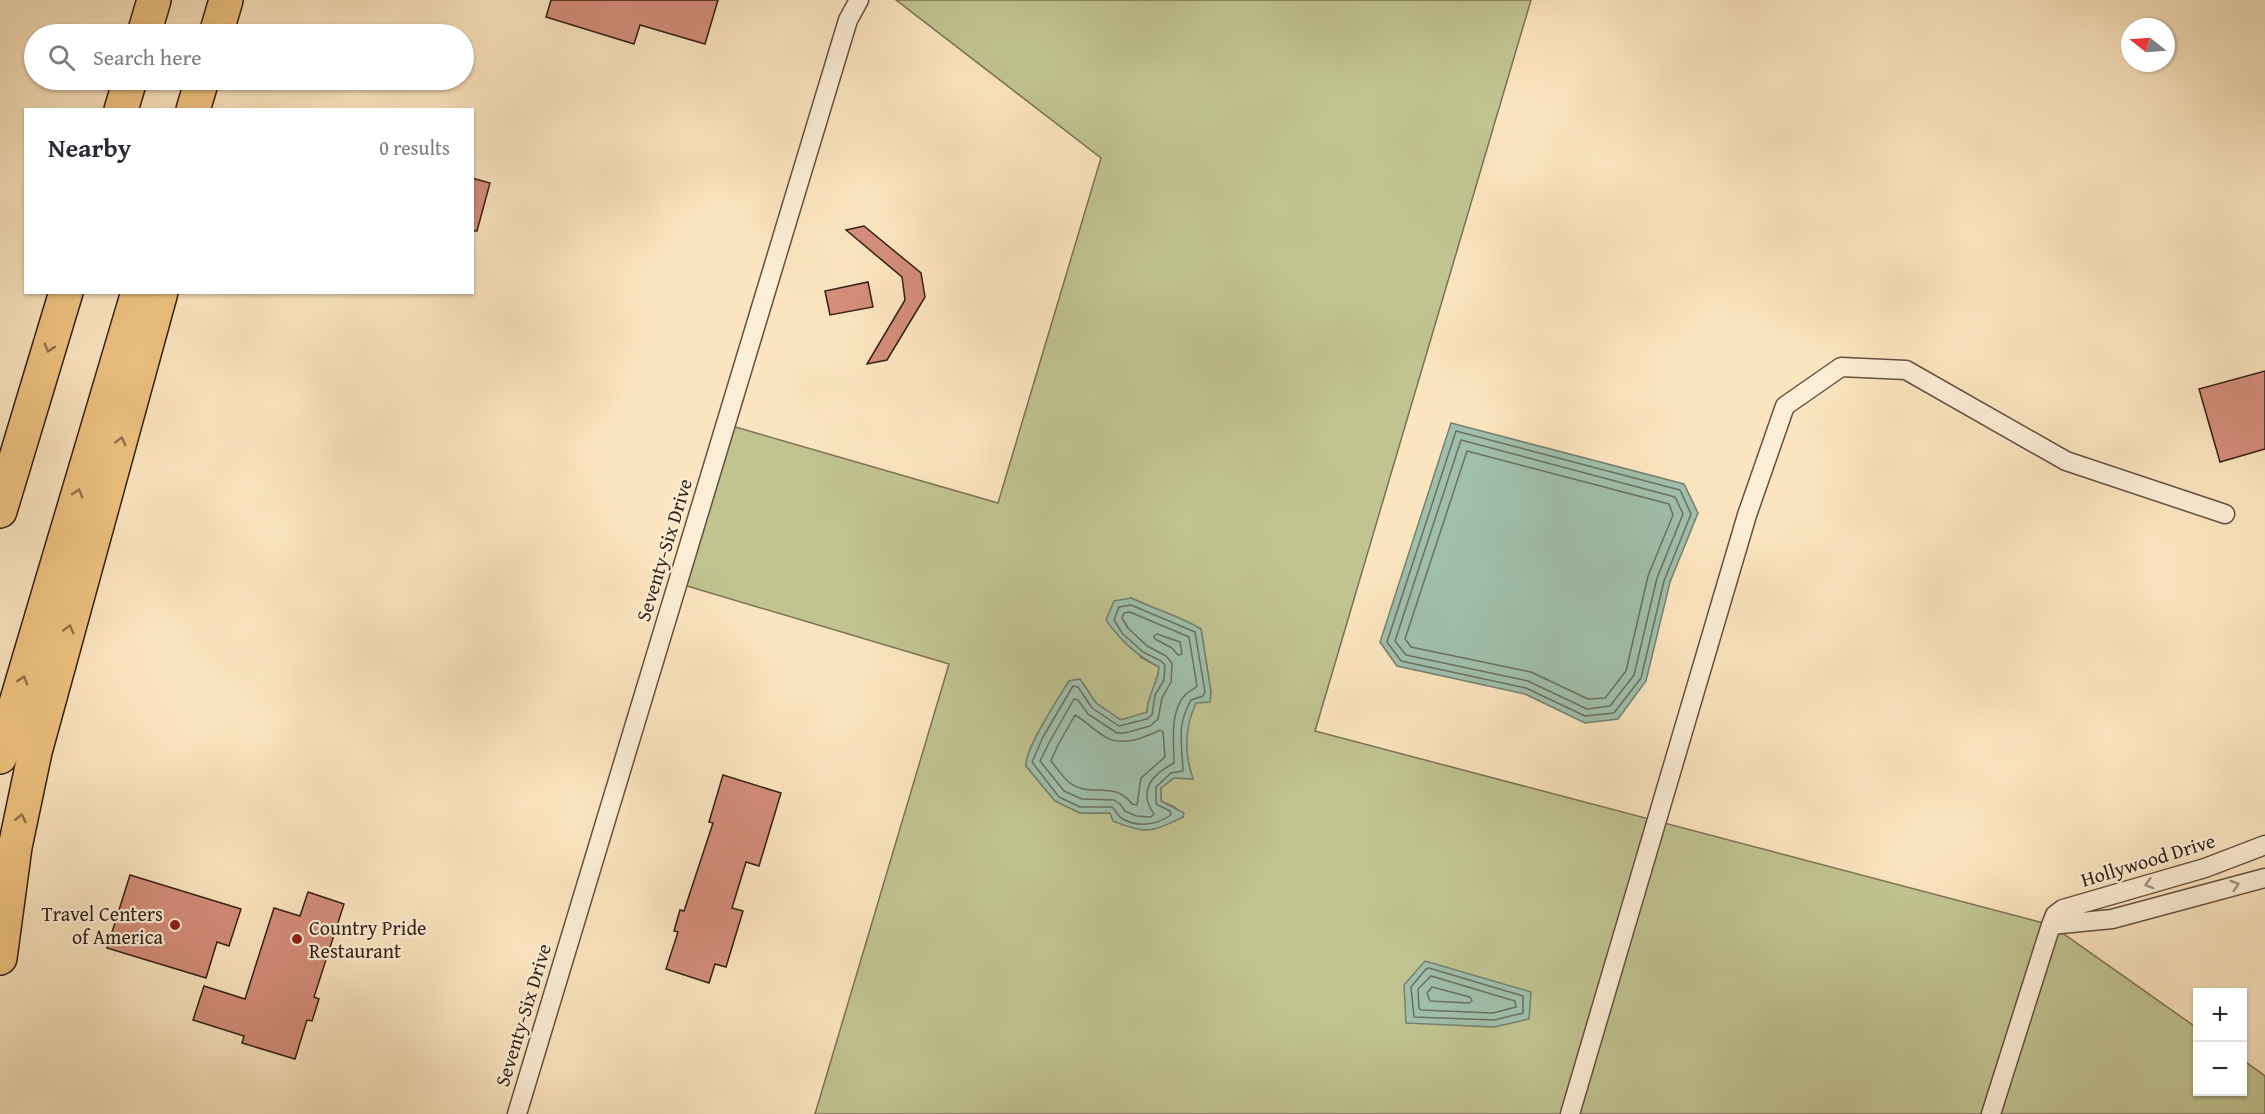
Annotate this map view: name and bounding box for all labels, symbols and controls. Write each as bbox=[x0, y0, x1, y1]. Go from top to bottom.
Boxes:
north arrow bbox=[2121, 18, 2175, 72]
search box bbox=[24, 24, 474, 90]
icon: search bbox=[45, 41, 78, 74]
text: Search here bbox=[93, 41, 202, 73]
text: Nearby bbox=[48, 128, 131, 167]
text: 0 results bbox=[379, 133, 450, 162]
one-way arrow bbox=[44, 343, 56, 353]
one-way arrow bbox=[113, 436, 126, 446]
street label: Seventy-Six Drive bbox=[628, 475, 699, 625]
one-way arrow bbox=[71, 488, 83, 499]
one-way arrow bbox=[62, 624, 74, 634]
one-way arrow bbox=[16, 675, 28, 686]
one-way arrow bbox=[14, 813, 27, 823]
street label: Hollywood Drive bbox=[2077, 825, 2219, 894]
one-way arrow bbox=[2144, 877, 2155, 889]
one-way arrow bbox=[2229, 880, 2240, 893]
place label: Travel Centers of America bbox=[42, 899, 164, 951]
place label: Country Pride Restaurant bbox=[309, 913, 426, 965]
marker: Travel Centers of America bbox=[168, 918, 182, 932]
marker: Country Pride Restaurant bbox=[290, 932, 304, 946]
street label: Seventy-Six Drive bbox=[487, 940, 558, 1090]
map controls bbox=[2193, 988, 2247, 1096]
button: + bbox=[2193, 988, 2247, 1042]
button: − bbox=[2193, 1042, 2247, 1096]

